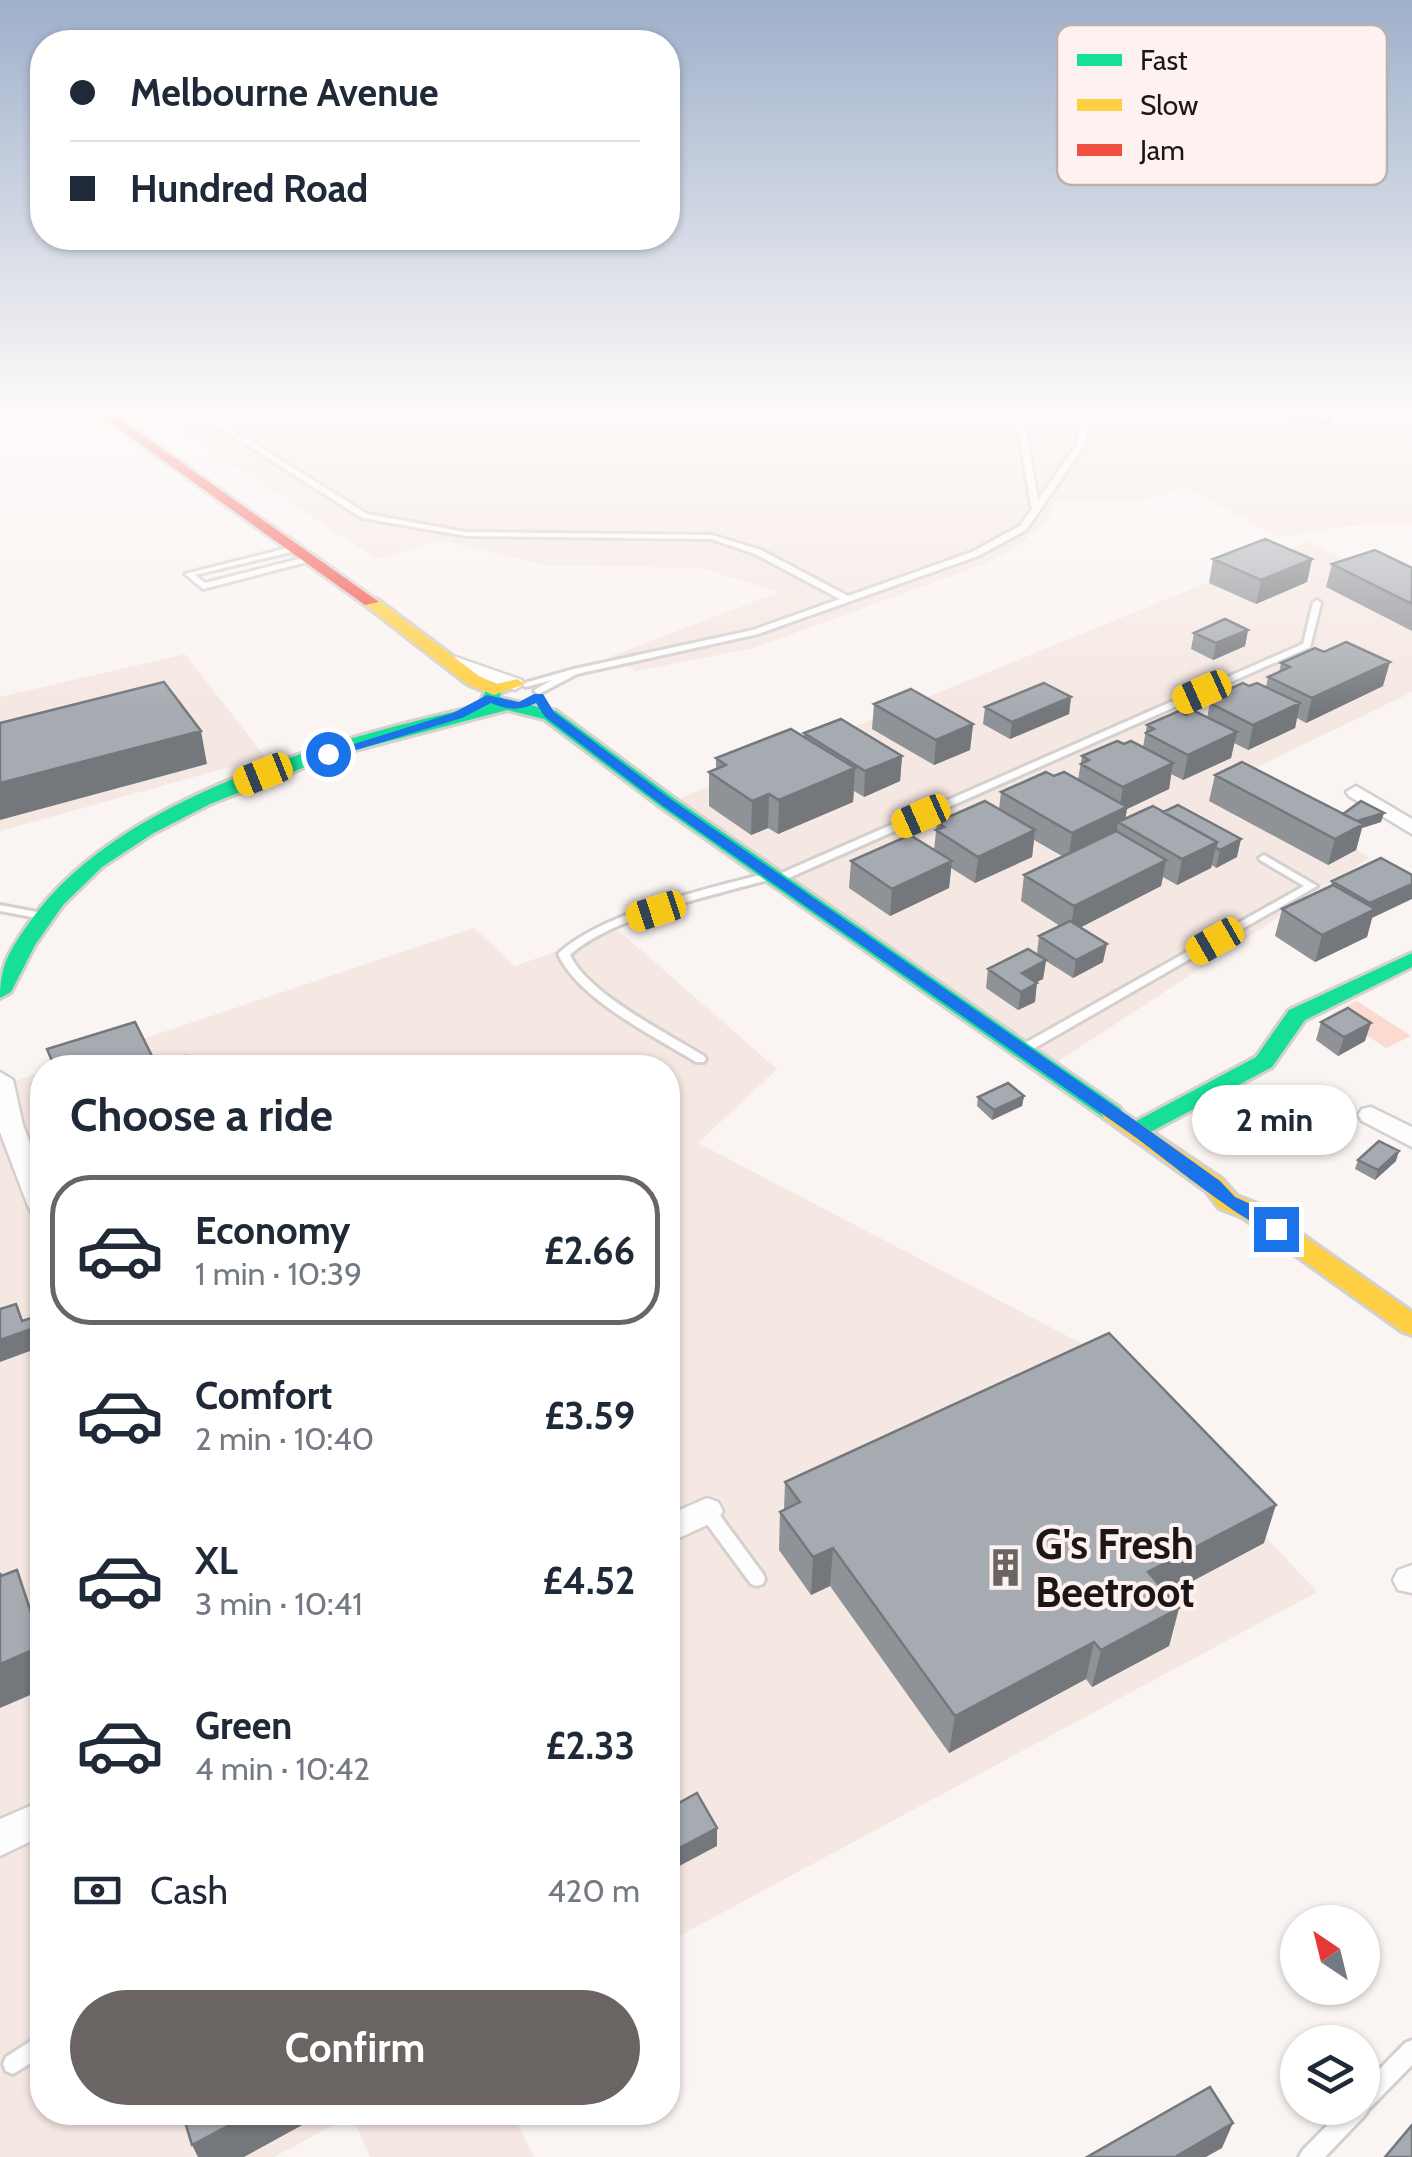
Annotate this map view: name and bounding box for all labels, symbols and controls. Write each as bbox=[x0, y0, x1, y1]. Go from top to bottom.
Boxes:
legend bbox=[1057, 25, 1387, 185]
text: Fast bbox=[1140, 43, 1188, 77]
text: Melbourne Avenue bbox=[130, 69, 439, 116]
text: Slow bbox=[1140, 88, 1198, 122]
text: Jam bbox=[1139, 133, 1185, 167]
text: Hundred Road bbox=[130, 165, 368, 212]
car bbox=[1168, 666, 1236, 718]
route start bbox=[306, 732, 351, 777]
car bbox=[230, 749, 296, 799]
car bbox=[887, 790, 955, 842]
car bbox=[623, 887, 689, 935]
car bbox=[1182, 913, 1248, 969]
callout: 2 min bbox=[1194, 1084, 1358, 1154]
text: Choose a ride bbox=[70, 1088, 333, 1142]
text: 2 min bbox=[1236, 1100, 1313, 1139]
icon: car bbox=[75, 1205, 165, 1295]
text: Economy bbox=[195, 1207, 350, 1254]
route end bbox=[1254, 1207, 1299, 1252]
text: £2.66 bbox=[544, 1227, 635, 1274]
text: 1 min · 10:39 bbox=[195, 1254, 362, 1293]
icon: car bbox=[75, 1370, 165, 1460]
text: Comfort bbox=[195, 1372, 332, 1419]
text: £3.59 bbox=[545, 1392, 635, 1439]
text: 2 min · 10:40 bbox=[195, 1419, 374, 1458]
place label: G's Fresh Beetroot bbox=[1035, 1518, 1195, 1618]
icon: car bbox=[75, 1535, 165, 1625]
text: XL bbox=[195, 1537, 238, 1584]
building icon: G's Fresh Beetroot bbox=[984, 1547, 1026, 1589]
text: £4.52 bbox=[543, 1557, 635, 1604]
text: 3 min · 10:41 bbox=[195, 1584, 363, 1623]
icon: car bbox=[75, 1700, 165, 1790]
text: Green bbox=[195, 1702, 292, 1749]
text: £2.33 bbox=[546, 1722, 635, 1769]
text: 4 min · 10:42 bbox=[195, 1749, 370, 1788]
icon: cash bbox=[70, 1863, 125, 1918]
text: Cash bbox=[150, 1867, 228, 1914]
text: 420 m bbox=[547, 1871, 640, 1910]
north arrow bbox=[1280, 1905, 1380, 2005]
map controls bbox=[1280, 1905, 1380, 2125]
button: Confirm bbox=[70, 1990, 640, 2105]
button: layers bbox=[1280, 2025, 1380, 2125]

